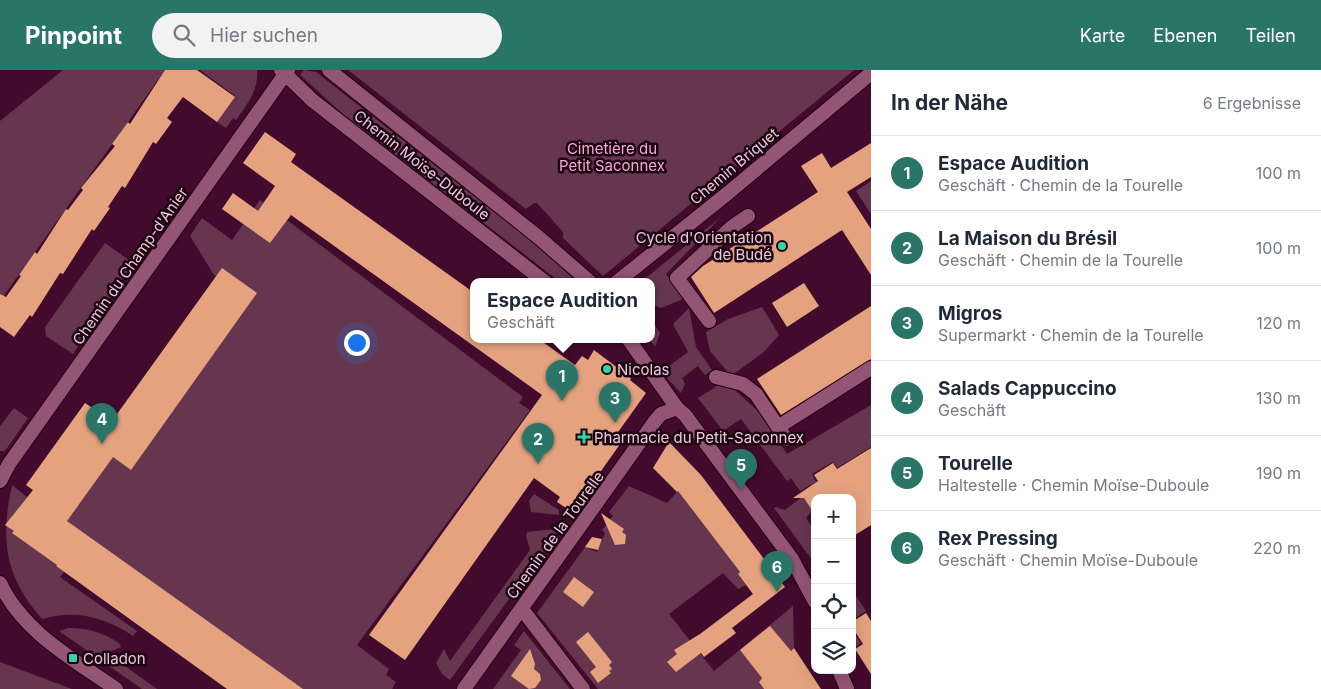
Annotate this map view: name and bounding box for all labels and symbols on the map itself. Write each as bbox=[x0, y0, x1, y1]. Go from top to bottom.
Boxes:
street label: Chemin Moïse-Duboule bbox=[350, 106, 494, 224]
street label: Chemin Briquet bbox=[686, 123, 782, 208]
park label: Cimetière du Petit Saconnex bbox=[559, 139, 665, 175]
street label: Chemin du Champ-d'Anier bbox=[68, 183, 192, 348]
place label: Cycle d'Orientation de Budé bbox=[636, 228, 772, 264]
marker: Cycle d'Orientation de Budé bbox=[776, 240, 788, 252]
your location bbox=[344, 330, 370, 356]
pin: 1 bbox=[546, 360, 578, 401]
place label: Nicolas bbox=[617, 360, 670, 379]
marker: Nicolas bbox=[601, 363, 613, 375]
pin: 3 bbox=[599, 382, 631, 423]
pin: 4 bbox=[86, 403, 118, 444]
pin: 2 bbox=[522, 423, 554, 464]
place label: Pharmacie du Petit-Saconnex bbox=[594, 428, 804, 447]
marker: Pharmacie du Petit-Saconnex bbox=[578, 431, 590, 443]
pin: 5 bbox=[725, 449, 757, 490]
street label: Chemin de la Tourelle bbox=[502, 467, 608, 603]
pin: 6 bbox=[761, 551, 793, 592]
place label: Colladon bbox=[83, 649, 146, 668]
marker: Colladon bbox=[67, 652, 79, 664]

